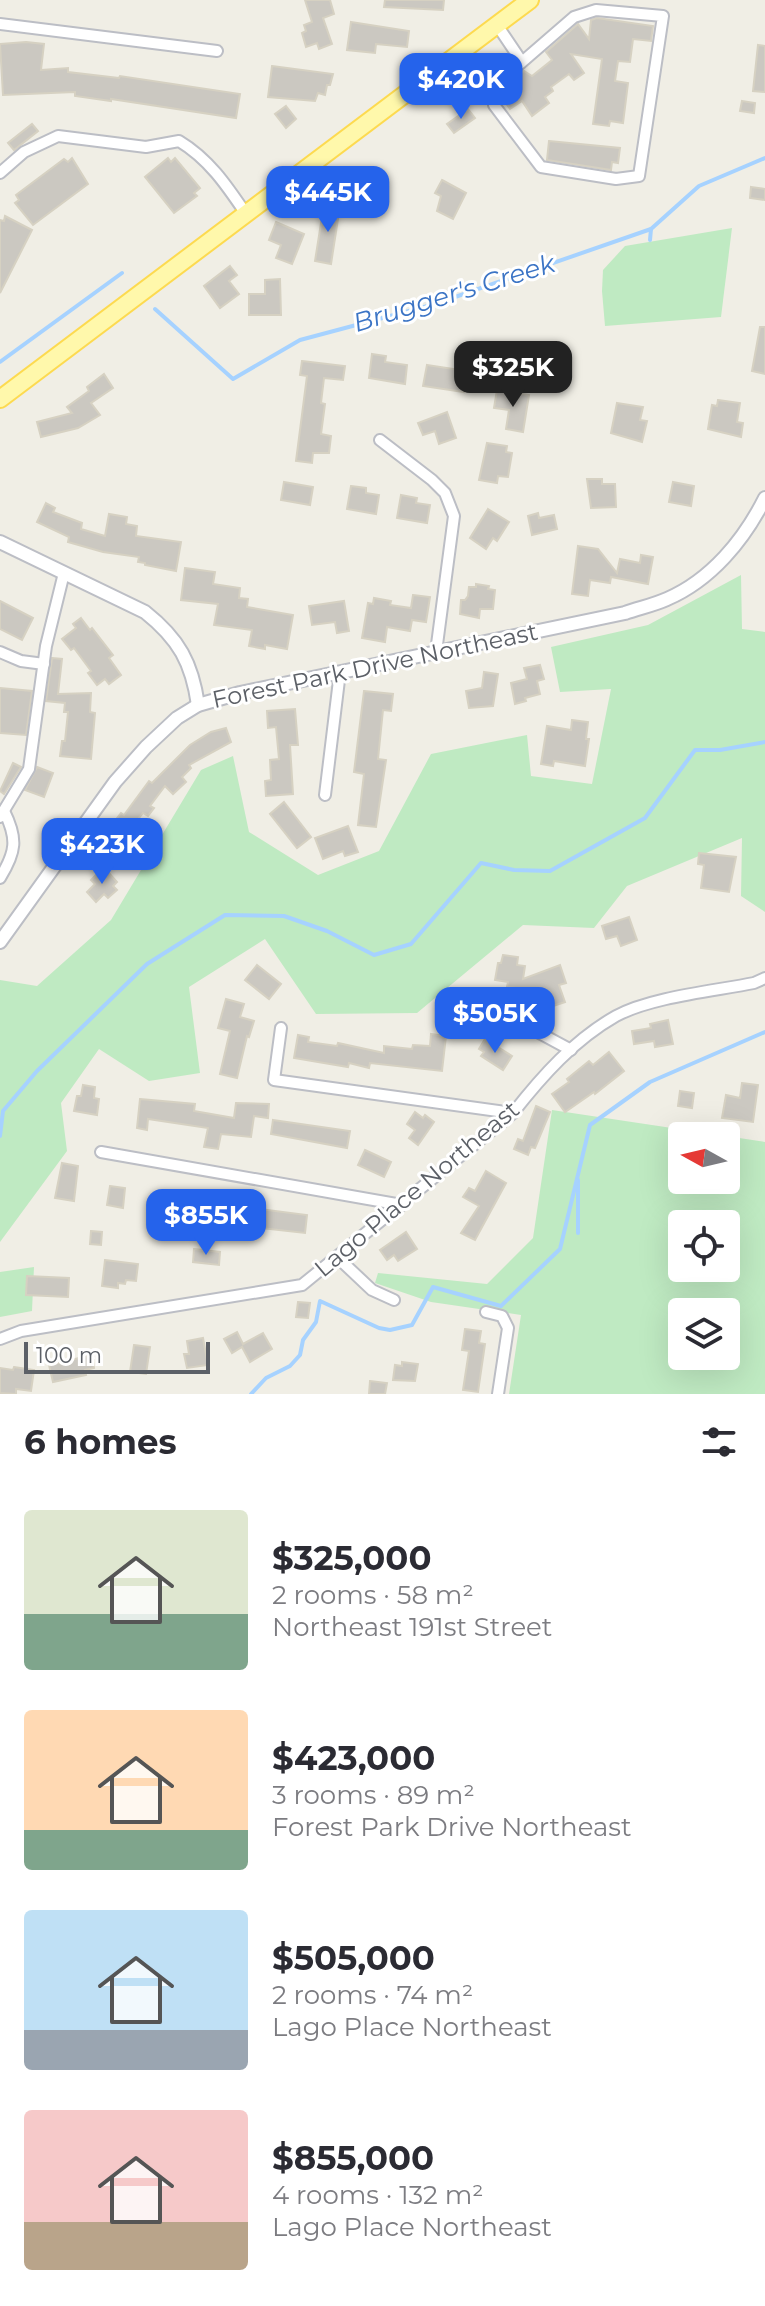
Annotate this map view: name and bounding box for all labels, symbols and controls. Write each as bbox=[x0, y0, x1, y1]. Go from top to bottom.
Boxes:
pin: $420K bbox=[405, 53, 517, 121]
text: $420K bbox=[418, 63, 505, 95]
pin: $445K bbox=[272, 166, 384, 234]
text: $445K bbox=[284, 176, 372, 208]
water label: Brugger's Creek bbox=[349, 247, 560, 339]
pin: $325K bbox=[457, 341, 569, 409]
text: $325K bbox=[472, 351, 554, 383]
street label: Forest Park Drive Northeast bbox=[210, 617, 540, 714]
pin: $423K bbox=[46, 818, 158, 886]
text: $423K bbox=[60, 828, 144, 860]
pin: $505K bbox=[439, 987, 551, 1055]
text: $505K bbox=[453, 997, 537, 1029]
street label: Lago Place Northeast bbox=[308, 1094, 525, 1283]
north arrow bbox=[668, 1122, 740, 1194]
map controls bbox=[668, 1122, 740, 1370]
pin: $855K bbox=[150, 1189, 262, 1257]
text: $855K bbox=[164, 1199, 248, 1231]
button: locate bbox=[668, 1210, 740, 1282]
button: layers bbox=[668, 1298, 740, 1370]
scale bar bbox=[24, 1338, 210, 1374]
text: 100 m bbox=[36, 1342, 102, 1369]
icon: filters bbox=[697, 1420, 741, 1464]
text: 6 homes bbox=[24, 1421, 177, 1463]
text: $325,000 bbox=[272, 1537, 432, 1579]
icon: home bbox=[88, 1542, 184, 1638]
text: 2 rooms · 58 m² bbox=[272, 1579, 474, 1611]
text: Northeast 191st Street bbox=[272, 1611, 552, 1643]
text: $423,000 bbox=[272, 1737, 435, 1779]
icon: home bbox=[88, 1742, 184, 1838]
text: 3 rooms · 89 m² bbox=[272, 1779, 475, 1811]
text: Forest Park Drive Northeast bbox=[272, 1811, 632, 1843]
text: $505,000 bbox=[272, 1937, 435, 1979]
icon: home bbox=[88, 1942, 184, 2038]
text: 2 rooms · 74 m² bbox=[272, 1979, 473, 2011]
text: Lago Place Northeast bbox=[272, 2011, 552, 2043]
text: $855,000 bbox=[272, 2137, 434, 2179]
icon: home bbox=[88, 2142, 184, 2238]
text: 4 rooms · 132 m² bbox=[272, 2179, 483, 2211]
text: Lago Place Northeast bbox=[272, 2211, 552, 2243]

